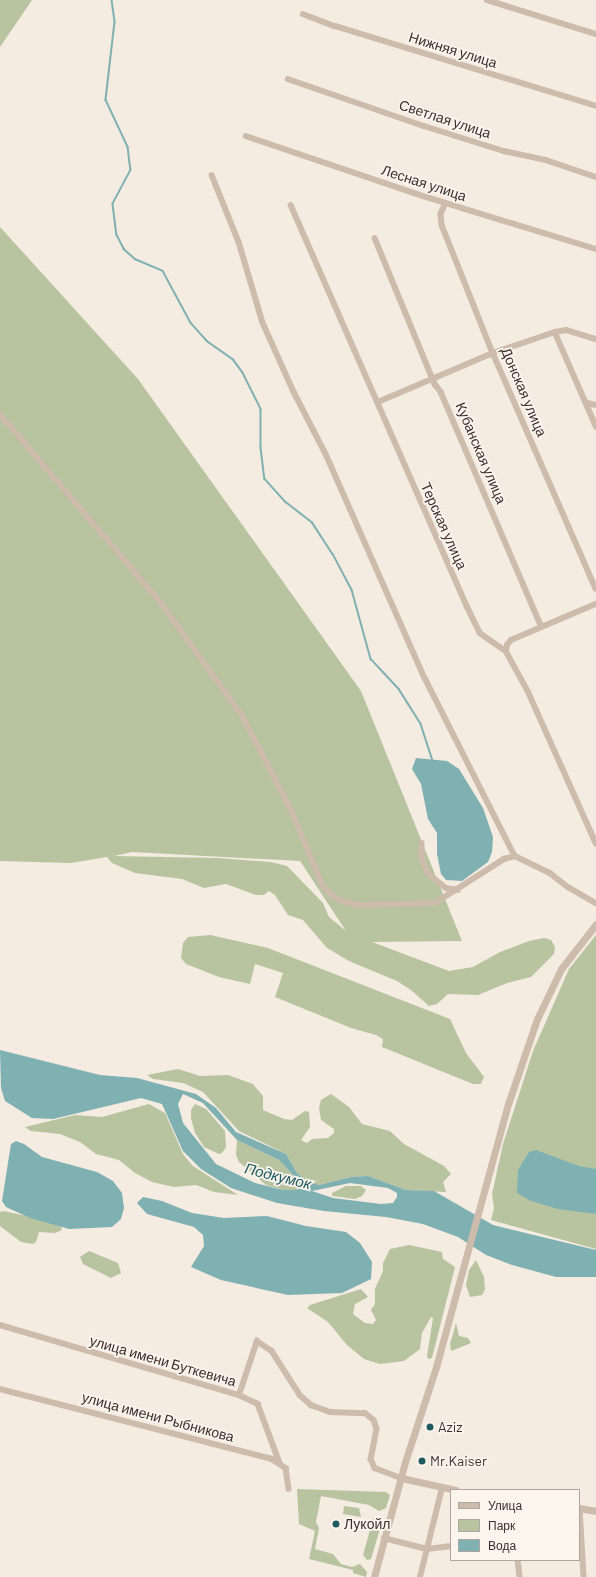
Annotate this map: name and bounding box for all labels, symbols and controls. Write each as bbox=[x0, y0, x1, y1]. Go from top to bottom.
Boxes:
street label: Нижняя улица bbox=[407, 29, 499, 71]
street label: Светлая улица bbox=[397, 96, 493, 142]
street label: Лесная улица bbox=[379, 161, 469, 205]
street label: Донская улица bbox=[498, 345, 550, 439]
street label: Кубанская улица bbox=[452, 400, 510, 506]
street label: Терская улица bbox=[417, 480, 471, 572]
water label: Подкумок bbox=[243, 1159, 313, 1193]
street label: улица имени Буткевича bbox=[88, 1332, 238, 1390]
street label: улица имени Рыбникова bbox=[80, 1389, 236, 1445]
place label: Aziz bbox=[438, 1419, 463, 1435]
marker: Aziz bbox=[425, 1422, 435, 1432]
place label: Mr.Kaiser bbox=[430, 1453, 487, 1469]
marker: Mr.Kaiser bbox=[417, 1456, 427, 1466]
legend bbox=[450, 1489, 580, 1561]
text: Улица bbox=[488, 1498, 522, 1512]
place label: Лукойл bbox=[344, 1516, 390, 1532]
text: Парк bbox=[488, 1518, 515, 1532]
marker: Лукойл bbox=[331, 1519, 341, 1529]
text: Вода bbox=[488, 1538, 516, 1552]

